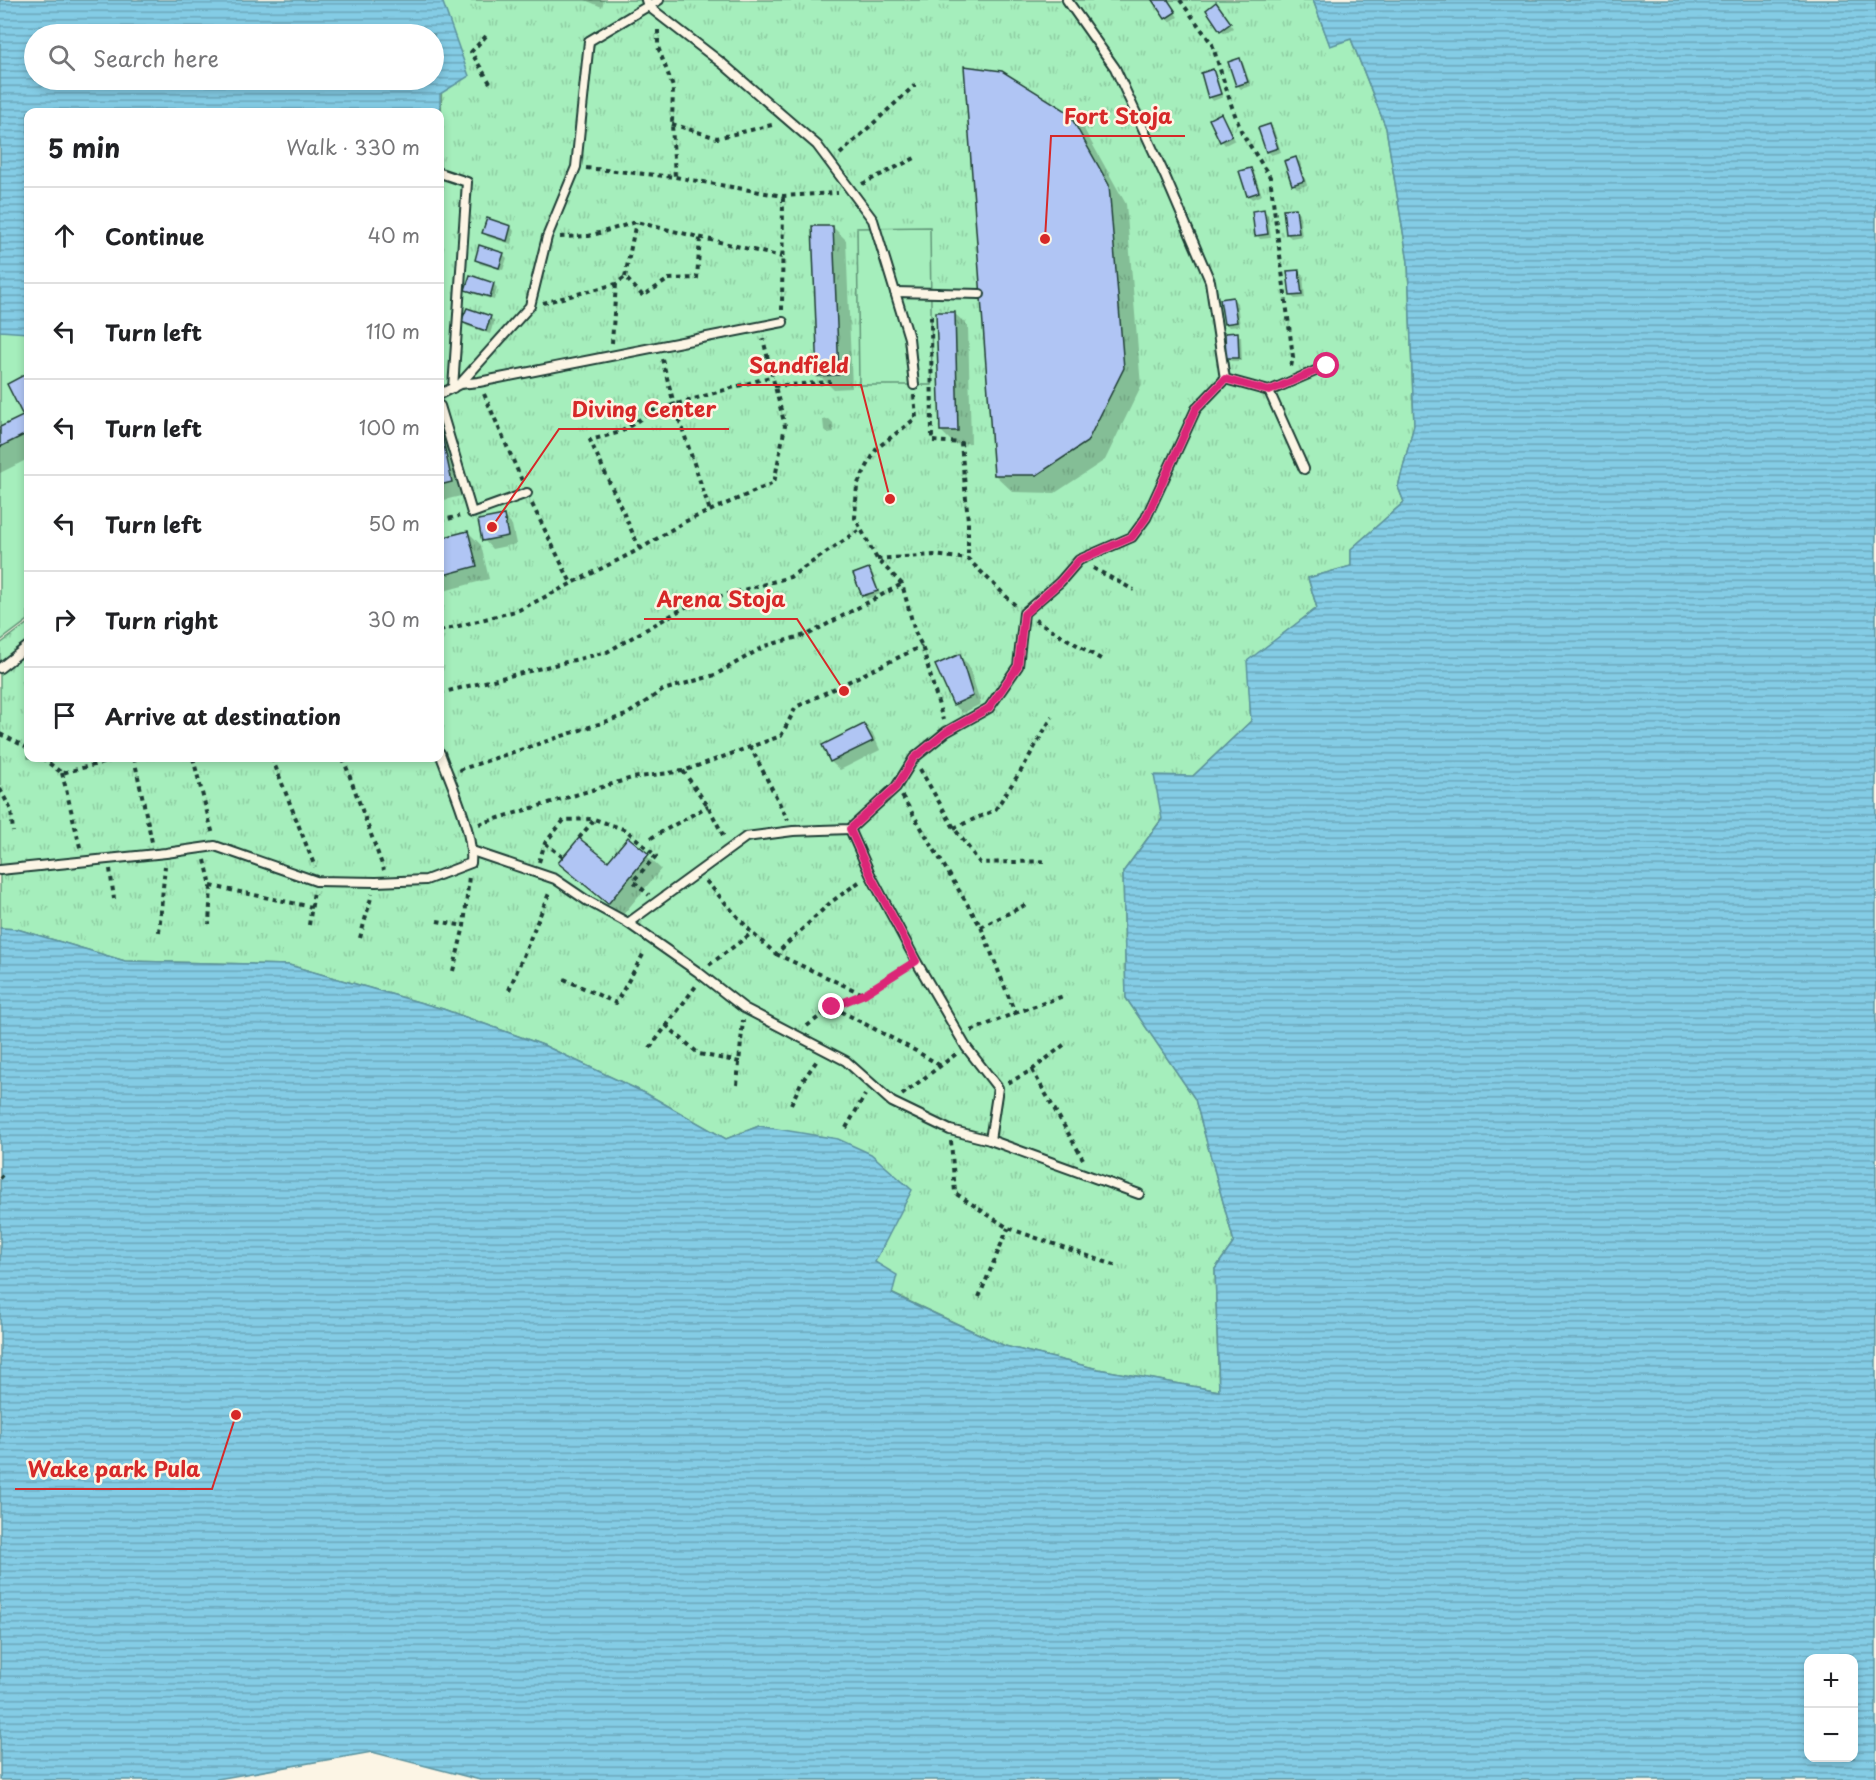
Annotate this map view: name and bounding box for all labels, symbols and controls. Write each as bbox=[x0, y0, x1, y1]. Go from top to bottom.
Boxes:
search box bbox=[24, 24, 444, 90]
icon: search bbox=[45, 41, 78, 74]
text: Search here bbox=[93, 41, 219, 74]
callout: Fort Stoja bbox=[1051, 97, 1185, 136]
text: Fort Stoja bbox=[1064, 99, 1172, 131]
text: 5 min bbox=[48, 128, 120, 167]
text: Walk · 330 m bbox=[286, 132, 420, 162]
icon: ahead bbox=[48, 219, 81, 252]
text: Continue bbox=[105, 219, 204, 252]
text: 40 m bbox=[368, 220, 420, 250]
icon: left bbox=[48, 315, 81, 348]
text: Turn left bbox=[105, 315, 202, 348]
text: 110 m bbox=[366, 316, 420, 346]
callout: Sandfield bbox=[737, 346, 861, 385]
text: Sandfield bbox=[749, 348, 849, 380]
route start bbox=[1313, 352, 1339, 378]
callout: Diving Center bbox=[559, 390, 729, 429]
text: Diving Center bbox=[572, 392, 716, 424]
icon: left bbox=[48, 411, 81, 444]
text: Turn left bbox=[105, 411, 202, 444]
text: 100 m bbox=[359, 412, 420, 442]
icon: left bbox=[48, 507, 81, 540]
text: Turn left bbox=[105, 507, 202, 540]
text: 50 m bbox=[368, 508, 420, 538]
callout: Arena Stoja bbox=[644, 580, 797, 619]
text: Arena Stoja bbox=[655, 582, 786, 614]
icon: right bbox=[48, 603, 81, 636]
text: Turn right bbox=[105, 603, 218, 636]
text: 30 m bbox=[367, 604, 420, 634]
icon: arrive bbox=[48, 699, 81, 732]
text: Arrive at destination bbox=[105, 699, 341, 732]
route end bbox=[818, 993, 844, 1019]
callout: Wake park Pula bbox=[15, 1450, 212, 1489]
text: Wake park Pula bbox=[28, 1452, 200, 1484]
map controls bbox=[1804, 1654, 1858, 1762]
button: + bbox=[1804, 1654, 1858, 1708]
button: − bbox=[1804, 1708, 1858, 1762]

